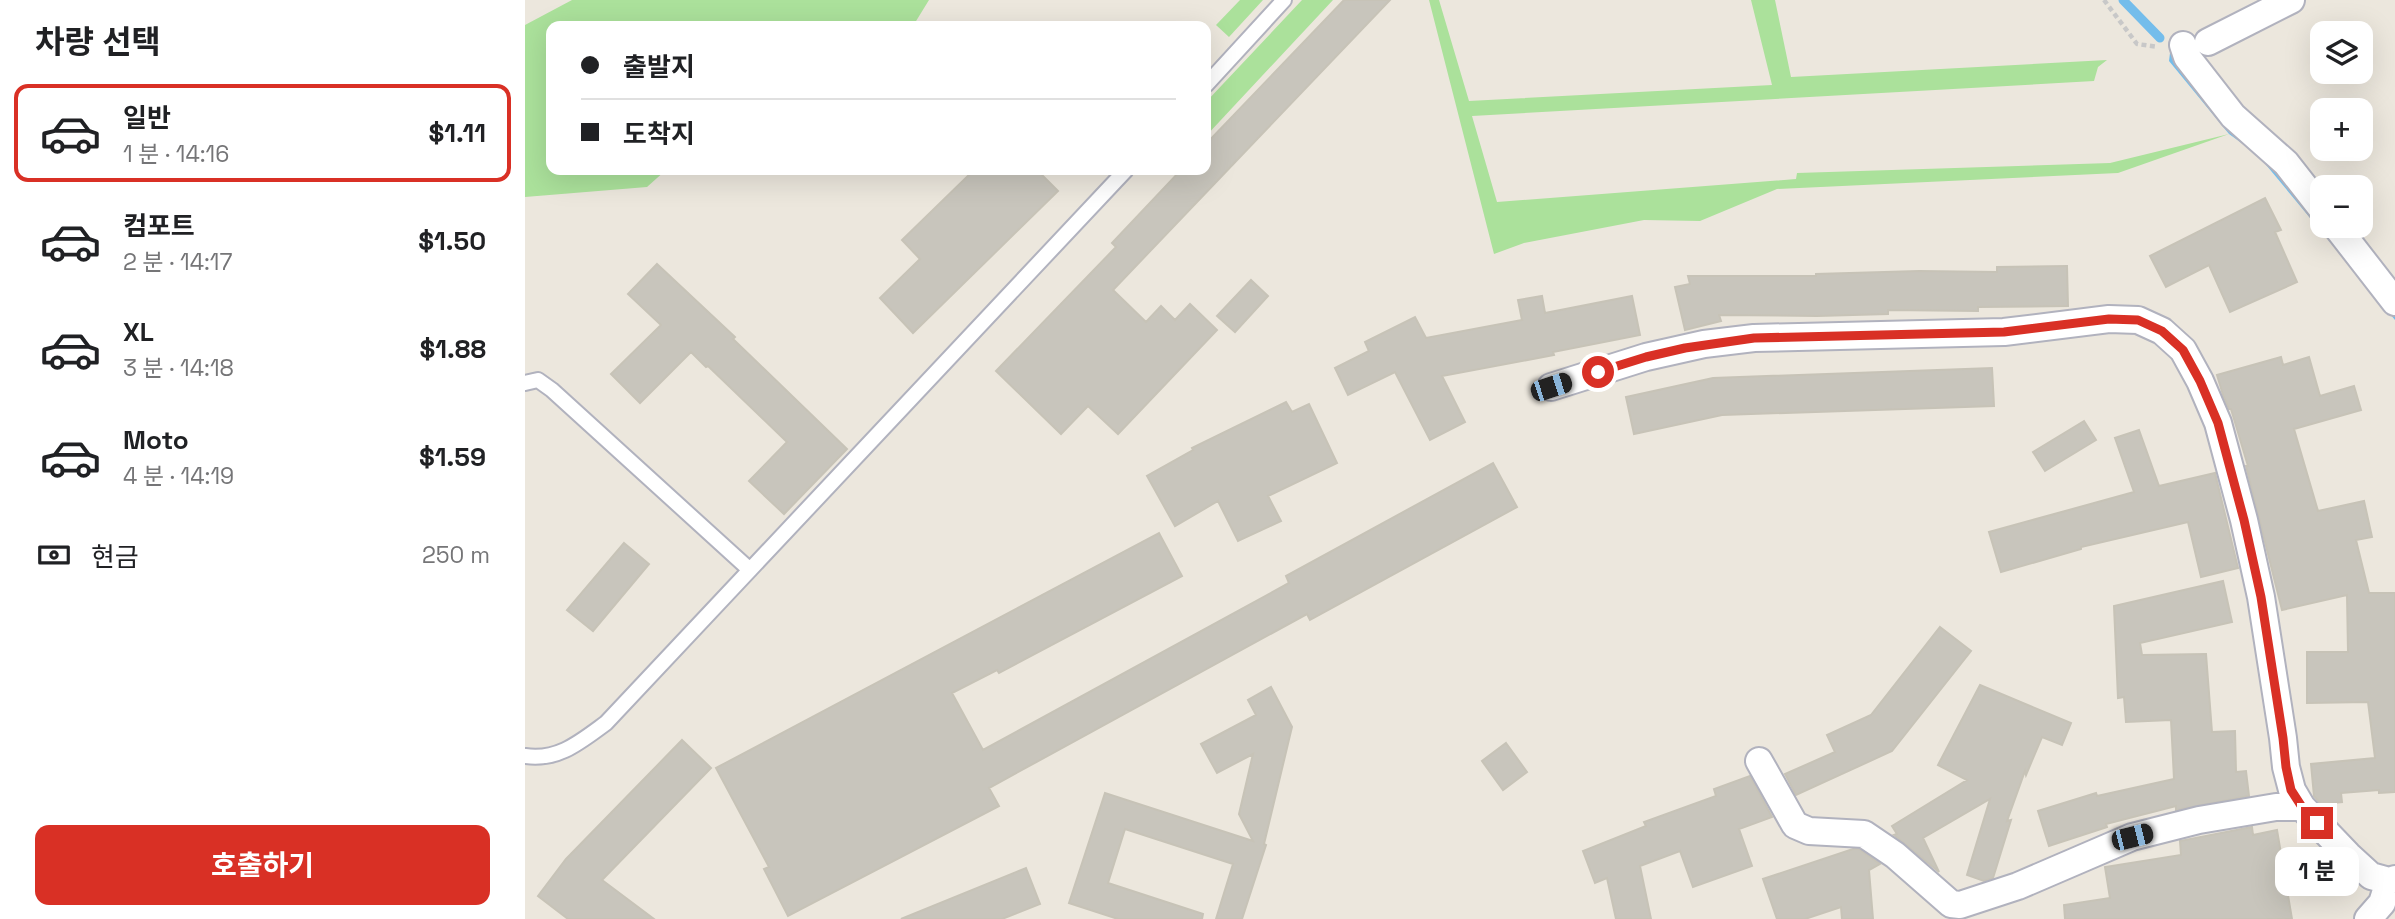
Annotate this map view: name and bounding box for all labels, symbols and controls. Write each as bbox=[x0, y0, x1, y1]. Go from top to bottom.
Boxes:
map controls bbox=[2310, 21, 2373, 238]
button: layers bbox=[2310, 21, 2373, 84]
text: 차량 선택 bbox=[35, 22, 161, 62]
text: 출발지 bbox=[623, 50, 695, 84]
button: + bbox=[2310, 98, 2373, 161]
text: 일반 bbox=[123, 101, 171, 135]
icon: car bbox=[39, 102, 102, 165]
text: $1.11 bbox=[429, 116, 486, 150]
text: 도착지 bbox=[623, 117, 695, 151]
text: 1 분 · 14:16 bbox=[123, 139, 229, 169]
button: − bbox=[2310, 175, 2373, 238]
text: 컴포트 bbox=[123, 209, 195, 243]
icon: car bbox=[39, 210, 102, 273]
text: $1.50 bbox=[418, 224, 486, 258]
text: 2 분 · 14:17 bbox=[123, 247, 232, 277]
text: XL bbox=[123, 315, 154, 349]
icon: car bbox=[39, 318, 102, 381]
text: $1.88 bbox=[420, 332, 486, 366]
text: 3 분 · 14:18 bbox=[123, 353, 234, 383]
route start bbox=[1582, 356, 1614, 388]
car bbox=[1528, 371, 1575, 403]
text: Moto bbox=[123, 423, 189, 457]
icon: car bbox=[39, 426, 102, 489]
text: $1.59 bbox=[419, 440, 486, 474]
text: 4 분 · 14:19 bbox=[123, 461, 234, 491]
icon: cash bbox=[35, 536, 73, 574]
text: 현금 bbox=[91, 540, 139, 574]
text: 250 m bbox=[422, 540, 490, 570]
route end bbox=[2301, 807, 2333, 839]
car bbox=[2110, 822, 2155, 852]
button: 호출하기 bbox=[35, 825, 490, 905]
callout: 1 분 bbox=[2275, 848, 2359, 896]
text: 1 분 bbox=[2298, 856, 2336, 886]

